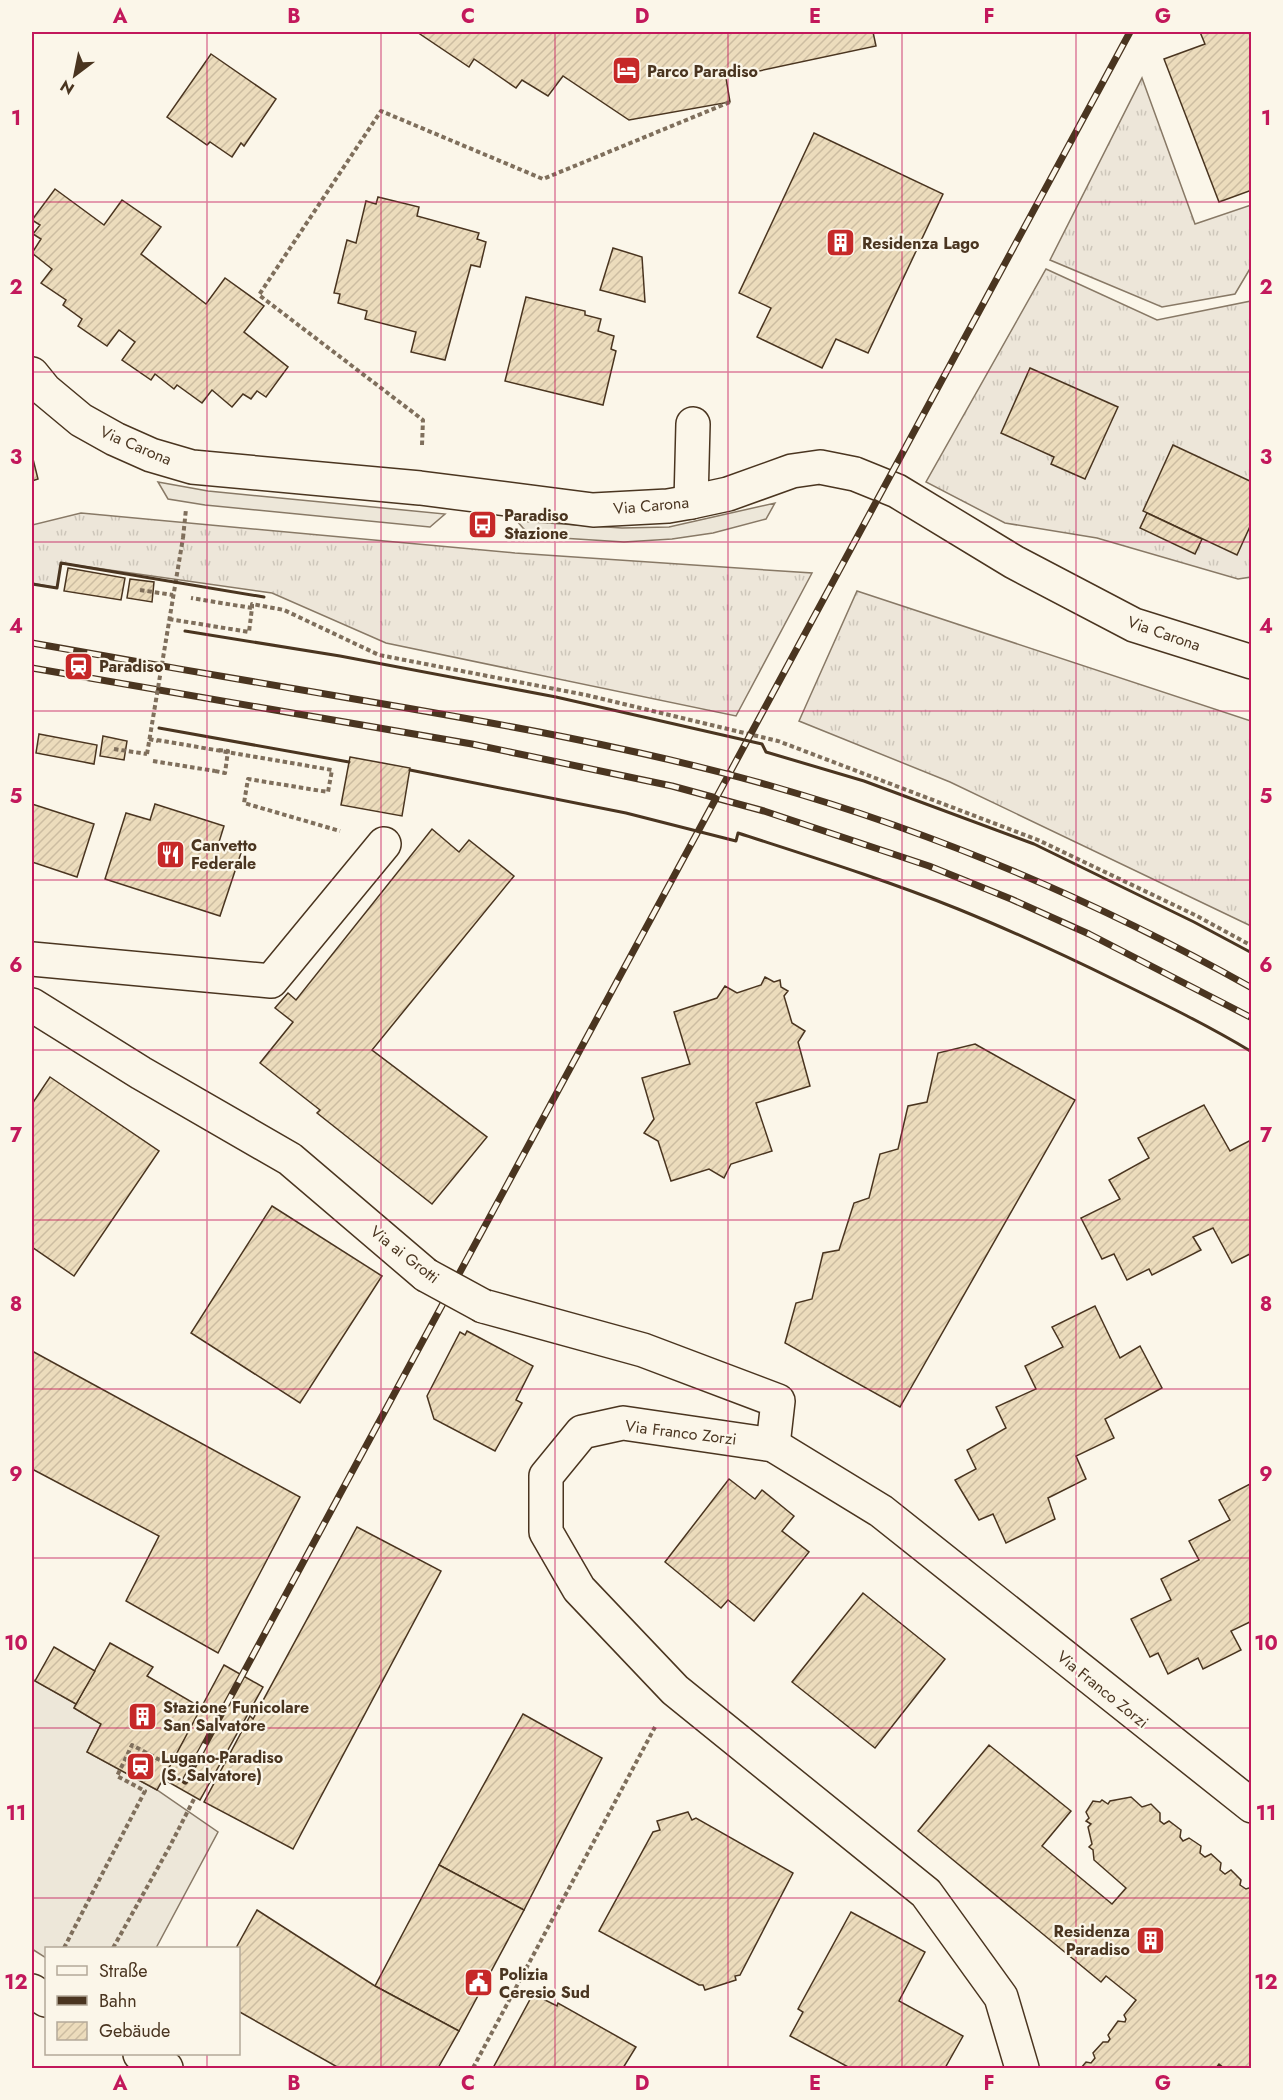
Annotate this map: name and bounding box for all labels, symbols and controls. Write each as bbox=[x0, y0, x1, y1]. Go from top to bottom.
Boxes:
text: A bbox=[112, 2, 128, 31]
text: B bbox=[287, 2, 301, 31]
text: C bbox=[461, 2, 475, 31]
text: D bbox=[635, 2, 649, 31]
text: E bbox=[809, 2, 821, 31]
text: F bbox=[983, 2, 995, 31]
text: G bbox=[1155, 2, 1171, 31]
north arrow bbox=[45, 45, 105, 105]
hotel icon: Parco Paradiso bbox=[610, 55, 642, 87]
place label: Parco Paradiso bbox=[647, 60, 758, 83]
text: N bbox=[56, 74, 79, 100]
text: 1 bbox=[11, 104, 21, 133]
text: 1 bbox=[1261, 104, 1271, 133]
building icon: Residenza Lago bbox=[825, 227, 857, 259]
place label: Residenza Lago bbox=[862, 232, 980, 255]
text: 2 bbox=[9, 273, 23, 302]
text: 2 bbox=[1259, 273, 1273, 302]
street label: Via Carona bbox=[96, 420, 175, 471]
text: 3 bbox=[10, 443, 22, 472]
text: 3 bbox=[1260, 443, 1272, 472]
street label: Via Carona bbox=[612, 491, 690, 520]
place label: Paradiso Stazione bbox=[504, 504, 568, 545]
bus stop icon: Paradiso Stazione bbox=[467, 508, 499, 540]
street label: Via Carona bbox=[1124, 610, 1203, 657]
text: 4 bbox=[9, 612, 23, 641]
text: 4 bbox=[1259, 612, 1273, 641]
station icon: Paradiso bbox=[62, 650, 94, 682]
place label: Paradiso bbox=[99, 655, 163, 678]
text: 5 bbox=[10, 782, 23, 811]
text: 5 bbox=[1260, 782, 1273, 811]
place label: Canvetto Federale bbox=[191, 834, 257, 875]
restaurant icon: Canvetto Federale bbox=[154, 838, 186, 870]
text: 6 bbox=[9, 951, 23, 980]
text: 6 bbox=[1259, 951, 1273, 980]
text: 7 bbox=[10, 1121, 23, 1150]
text: 7 bbox=[1260, 1121, 1273, 1150]
street label: Via ai Grotti bbox=[365, 1220, 444, 1289]
text: 8 bbox=[10, 1290, 22, 1319]
text: 8 bbox=[1260, 1290, 1272, 1319]
street label: Via Franco Zorzi bbox=[624, 1414, 738, 1451]
text: 9 bbox=[9, 1460, 23, 1489]
text: 9 bbox=[1259, 1460, 1273, 1489]
text: 10 bbox=[4, 1629, 28, 1658]
text: 10 bbox=[1254, 1629, 1278, 1658]
street label: Via Franco Zorzi bbox=[1052, 1645, 1153, 1734]
place label: Stazione Funicolare San Salvatore bbox=[163, 1696, 309, 1737]
building icon: Stazione Funicolare San Salvatore bbox=[126, 1700, 158, 1732]
place label: Lugano-Paradiso (S. Salvatore) bbox=[161, 1746, 283, 1787]
station icon: Lugano-Paradiso (S. Salvatore) bbox=[124, 1750, 156, 1782]
text: 11 bbox=[6, 1799, 26, 1828]
text: 11 bbox=[1256, 1799, 1276, 1828]
place label: Residenza Paradiso bbox=[1054, 1920, 1130, 1961]
building icon: Residenza Paradiso bbox=[1135, 1924, 1167, 1956]
legend bbox=[45, 1947, 240, 2055]
text: Straße bbox=[99, 1958, 147, 1984]
place label: Polizia Ceresio Sud bbox=[499, 1963, 590, 2004]
public building icon: Polizia Ceresio Sud bbox=[462, 1967, 494, 1999]
text: 12 bbox=[4, 1968, 28, 1997]
text: 12 bbox=[1254, 1968, 1278, 1997]
text: Bahn bbox=[99, 1988, 137, 2014]
text: Gebäude bbox=[99, 2018, 170, 2044]
text: A bbox=[112, 2069, 128, 2098]
text: B bbox=[287, 2069, 301, 2098]
text: C bbox=[461, 2069, 475, 2098]
text: D bbox=[635, 2069, 649, 2098]
text: E bbox=[809, 2069, 821, 2098]
text: F bbox=[983, 2069, 995, 2098]
text: G bbox=[1155, 2069, 1171, 2098]

